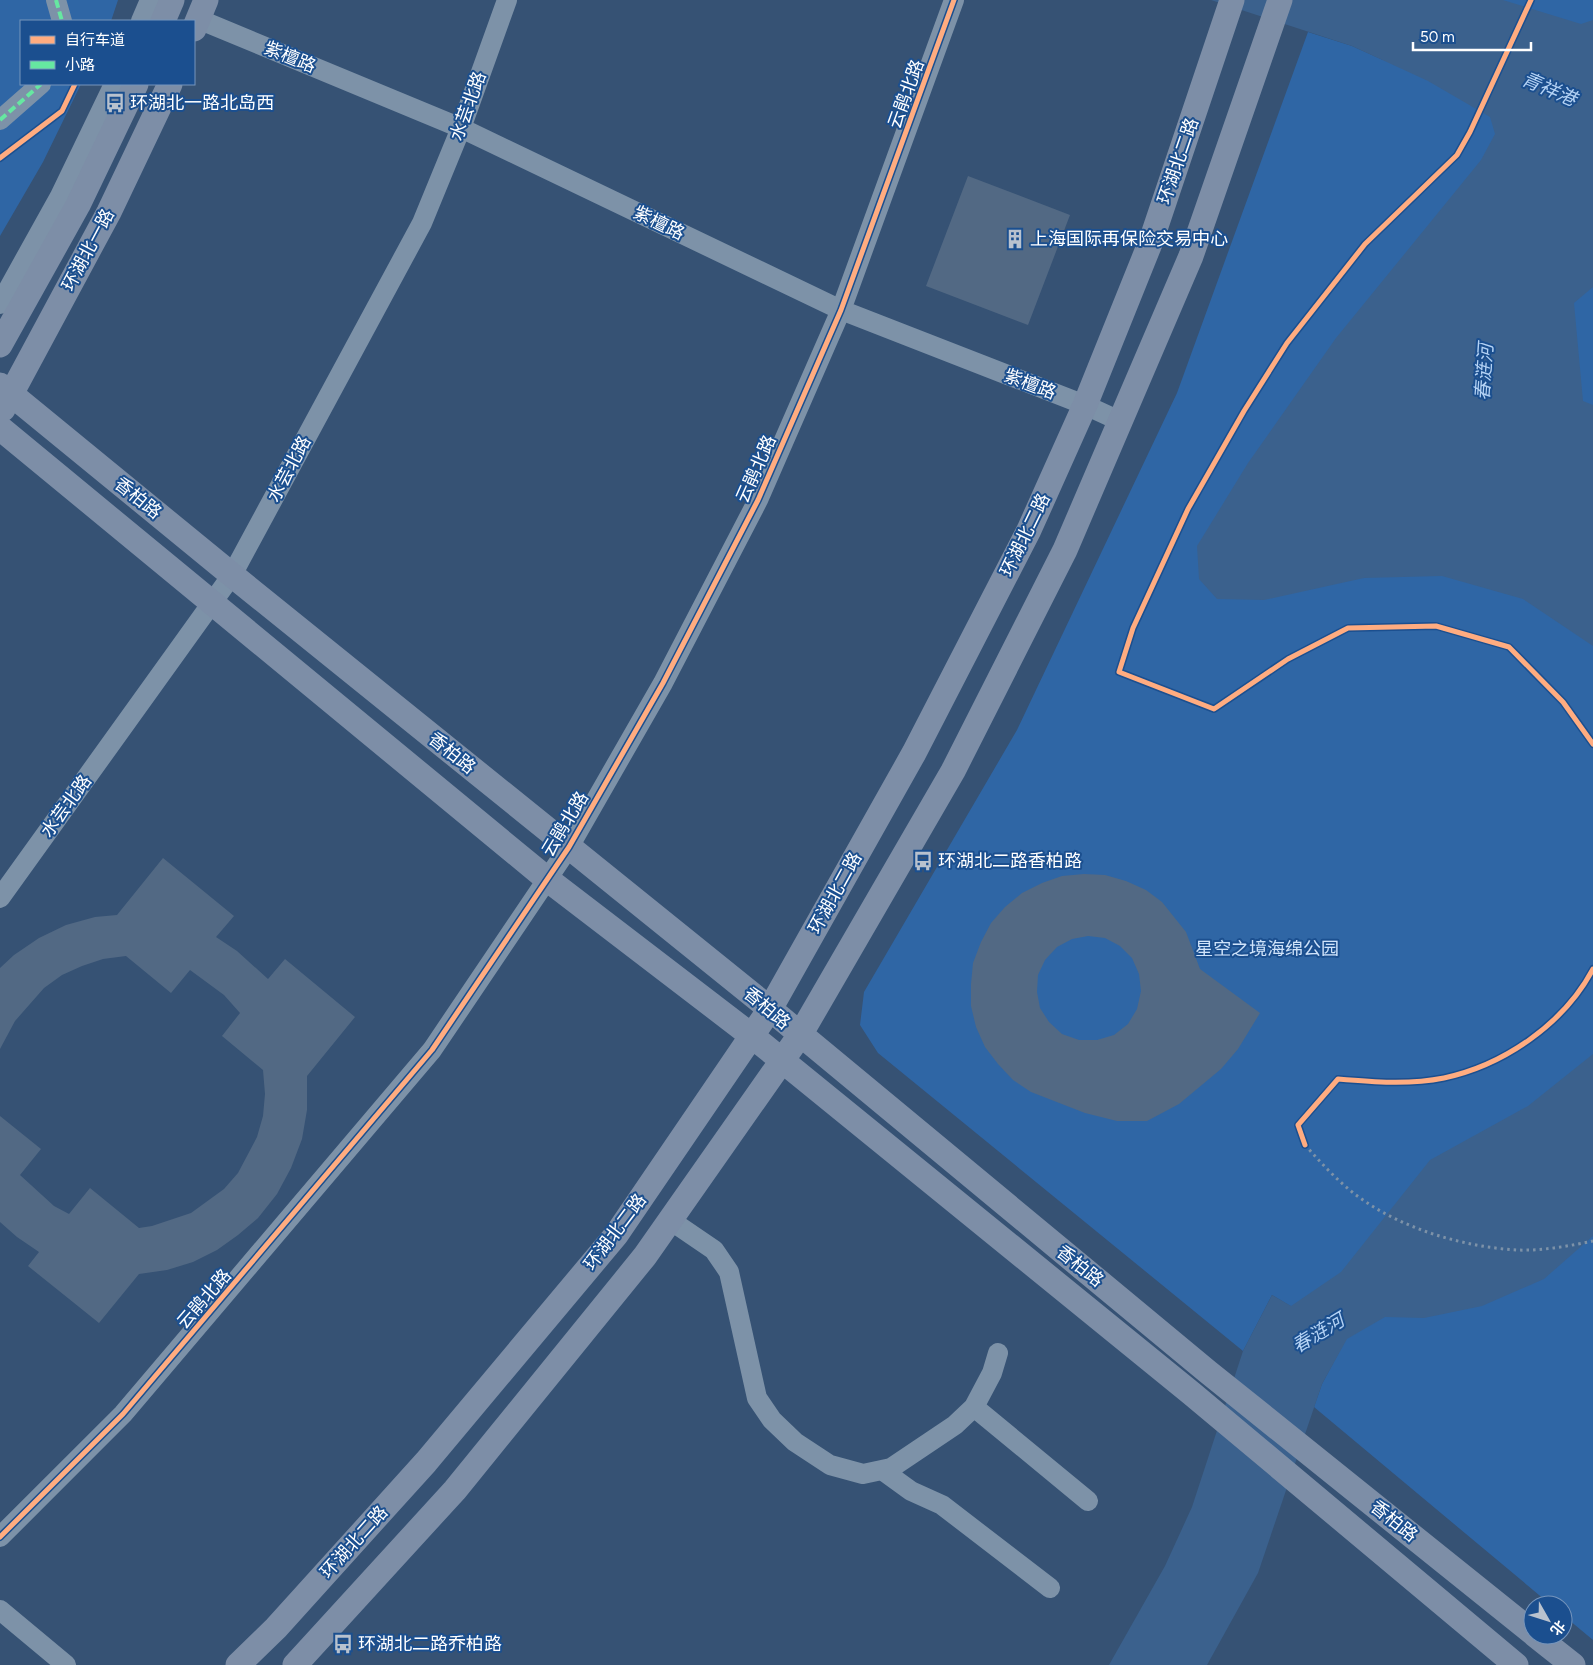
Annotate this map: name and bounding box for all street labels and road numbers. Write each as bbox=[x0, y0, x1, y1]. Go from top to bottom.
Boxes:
street label: 紫檀路 bbox=[261, 37, 319, 77]
street label: 云鹃北路 bbox=[883, 56, 929, 132]
street label: 水芸北路 bbox=[445, 68, 491, 144]
street label: 环湖北二路 bbox=[1153, 115, 1203, 207]
street label: 紫檀路 bbox=[630, 201, 688, 245]
street label: 环湖北一路 bbox=[57, 205, 119, 295]
street label: 紫檀路 bbox=[1001, 364, 1059, 404]
street label: 水芸北路 bbox=[262, 432, 316, 506]
street label: 云鹃北路 bbox=[731, 432, 781, 506]
street label: 香柏路 bbox=[110, 472, 166, 524]
street label: 环湖北二路 bbox=[995, 490, 1055, 580]
street label: 香柏路 bbox=[424, 727, 480, 779]
street label: 水芸北路 bbox=[36, 770, 96, 842]
street label: 云鹃北路 bbox=[537, 787, 593, 861]
street label: 环湖北二路 bbox=[804, 848, 866, 938]
street label: 香柏路 bbox=[739, 982, 795, 1034]
street label: 环湖北二路 bbox=[579, 1189, 651, 1275]
street label: 香柏路 bbox=[1052, 1240, 1108, 1292]
street label: 云鹃北路 bbox=[172, 1265, 236, 1333]
street label: 香柏路 bbox=[1366, 1495, 1422, 1547]
street label: 环湖北二路 bbox=[316, 1501, 392, 1583]

